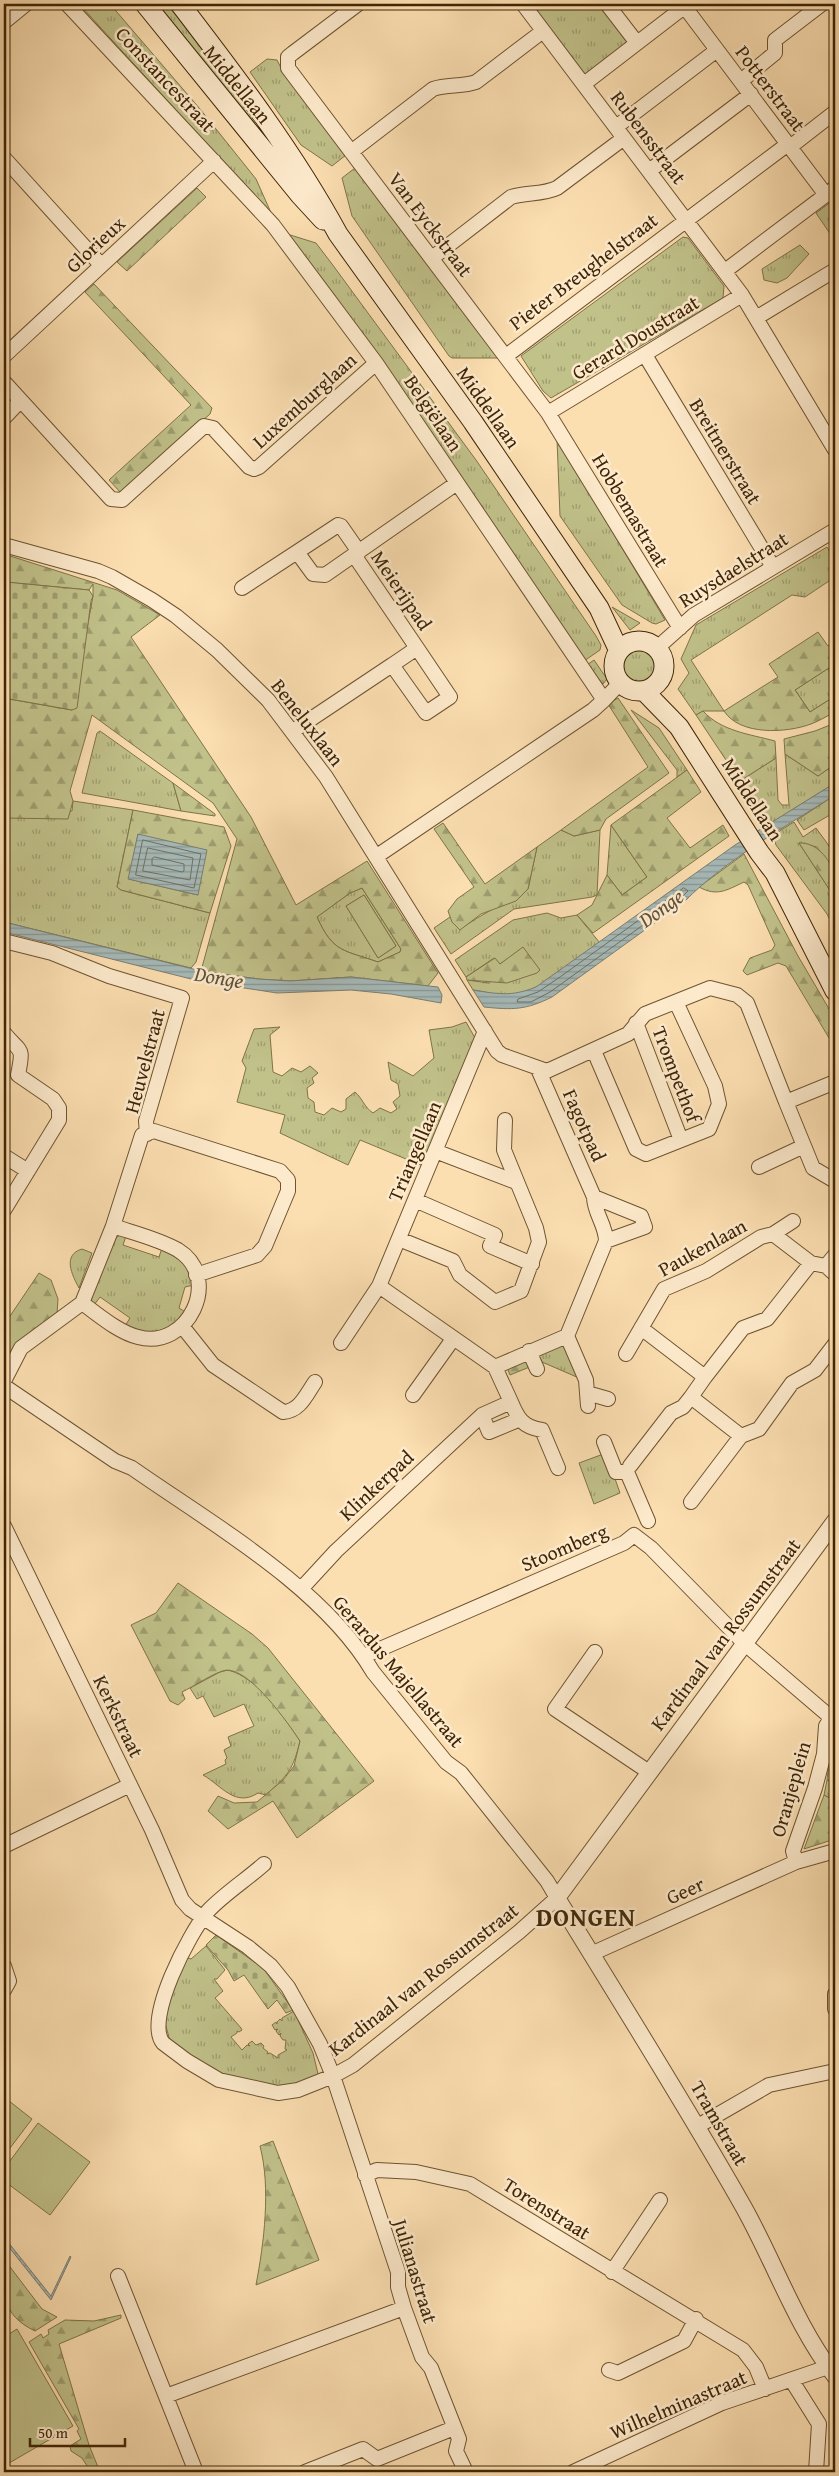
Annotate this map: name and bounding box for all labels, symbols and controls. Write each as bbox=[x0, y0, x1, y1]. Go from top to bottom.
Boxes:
street label: Constancestraat bbox=[109, 20, 223, 138]
street label: Middellaan bbox=[197, 38, 279, 130]
street label: Potterstraat bbox=[729, 39, 813, 137]
street label: Rubensstraat bbox=[604, 84, 694, 190]
street label: Van Eyckstraat bbox=[382, 165, 480, 283]
street label: Pieter Breughelstraat bbox=[503, 205, 663, 337]
street label: Glorieux bbox=[59, 208, 132, 279]
street label: Gerard Doustraat bbox=[566, 287, 704, 387]
street label: Luxemburglaan bbox=[246, 345, 362, 455]
street label: Middellaan bbox=[450, 360, 528, 454]
street label: Belgiëlaan bbox=[398, 369, 470, 457]
street label: Breitnerstraat bbox=[683, 392, 769, 510]
street label: Hobbemastraat bbox=[586, 448, 676, 572]
street label: Ruysdaelstraat bbox=[673, 524, 793, 614]
street label: Meierijpad bbox=[365, 544, 440, 636]
street label: Beneluxlaan bbox=[265, 672, 351, 772]
street label: Middellaan bbox=[715, 752, 791, 846]
water label: Donge bbox=[631, 881, 690, 936]
water label: Donge bbox=[191, 958, 246, 996]
street label: Heuvelstraat bbox=[116, 1006, 172, 1116]
street label: Trompethof bbox=[645, 1022, 710, 1129]
street label: Fagotpad bbox=[556, 1084, 614, 1166]
street label: Triangellaan bbox=[380, 1096, 448, 1206]
street label: Paukenlaan bbox=[652, 1211, 752, 1283]
street label: Klinkerpad bbox=[332, 1443, 420, 1527]
street label: Stoomberg bbox=[516, 1516, 612, 1578]
street label: Kardinaal van Rossumstraat bbox=[643, 1532, 807, 1736]
street label: Gerardus Majellastraat bbox=[327, 1589, 471, 1753]
street label: Kerkstraat bbox=[87, 1670, 151, 1762]
street label: Oranjeplein bbox=[763, 1738, 817, 1840]
street label: Geer bbox=[661, 1869, 709, 1911]
street label: Kardinaal van Rossumstraat bbox=[322, 1895, 524, 2063]
district label: DONGEN bbox=[536, 1899, 636, 1935]
street label: Tramstraat bbox=[684, 2075, 756, 2171]
street label: Torenstraat bbox=[498, 2170, 596, 2246]
street label: Julianastraat bbox=[386, 2212, 446, 2327]
street label: Wilhelminastraat bbox=[605, 2362, 751, 2446]
scale bar bbox=[30, 2416, 125, 2448]
text: 50 m bbox=[38, 2422, 69, 2443]

